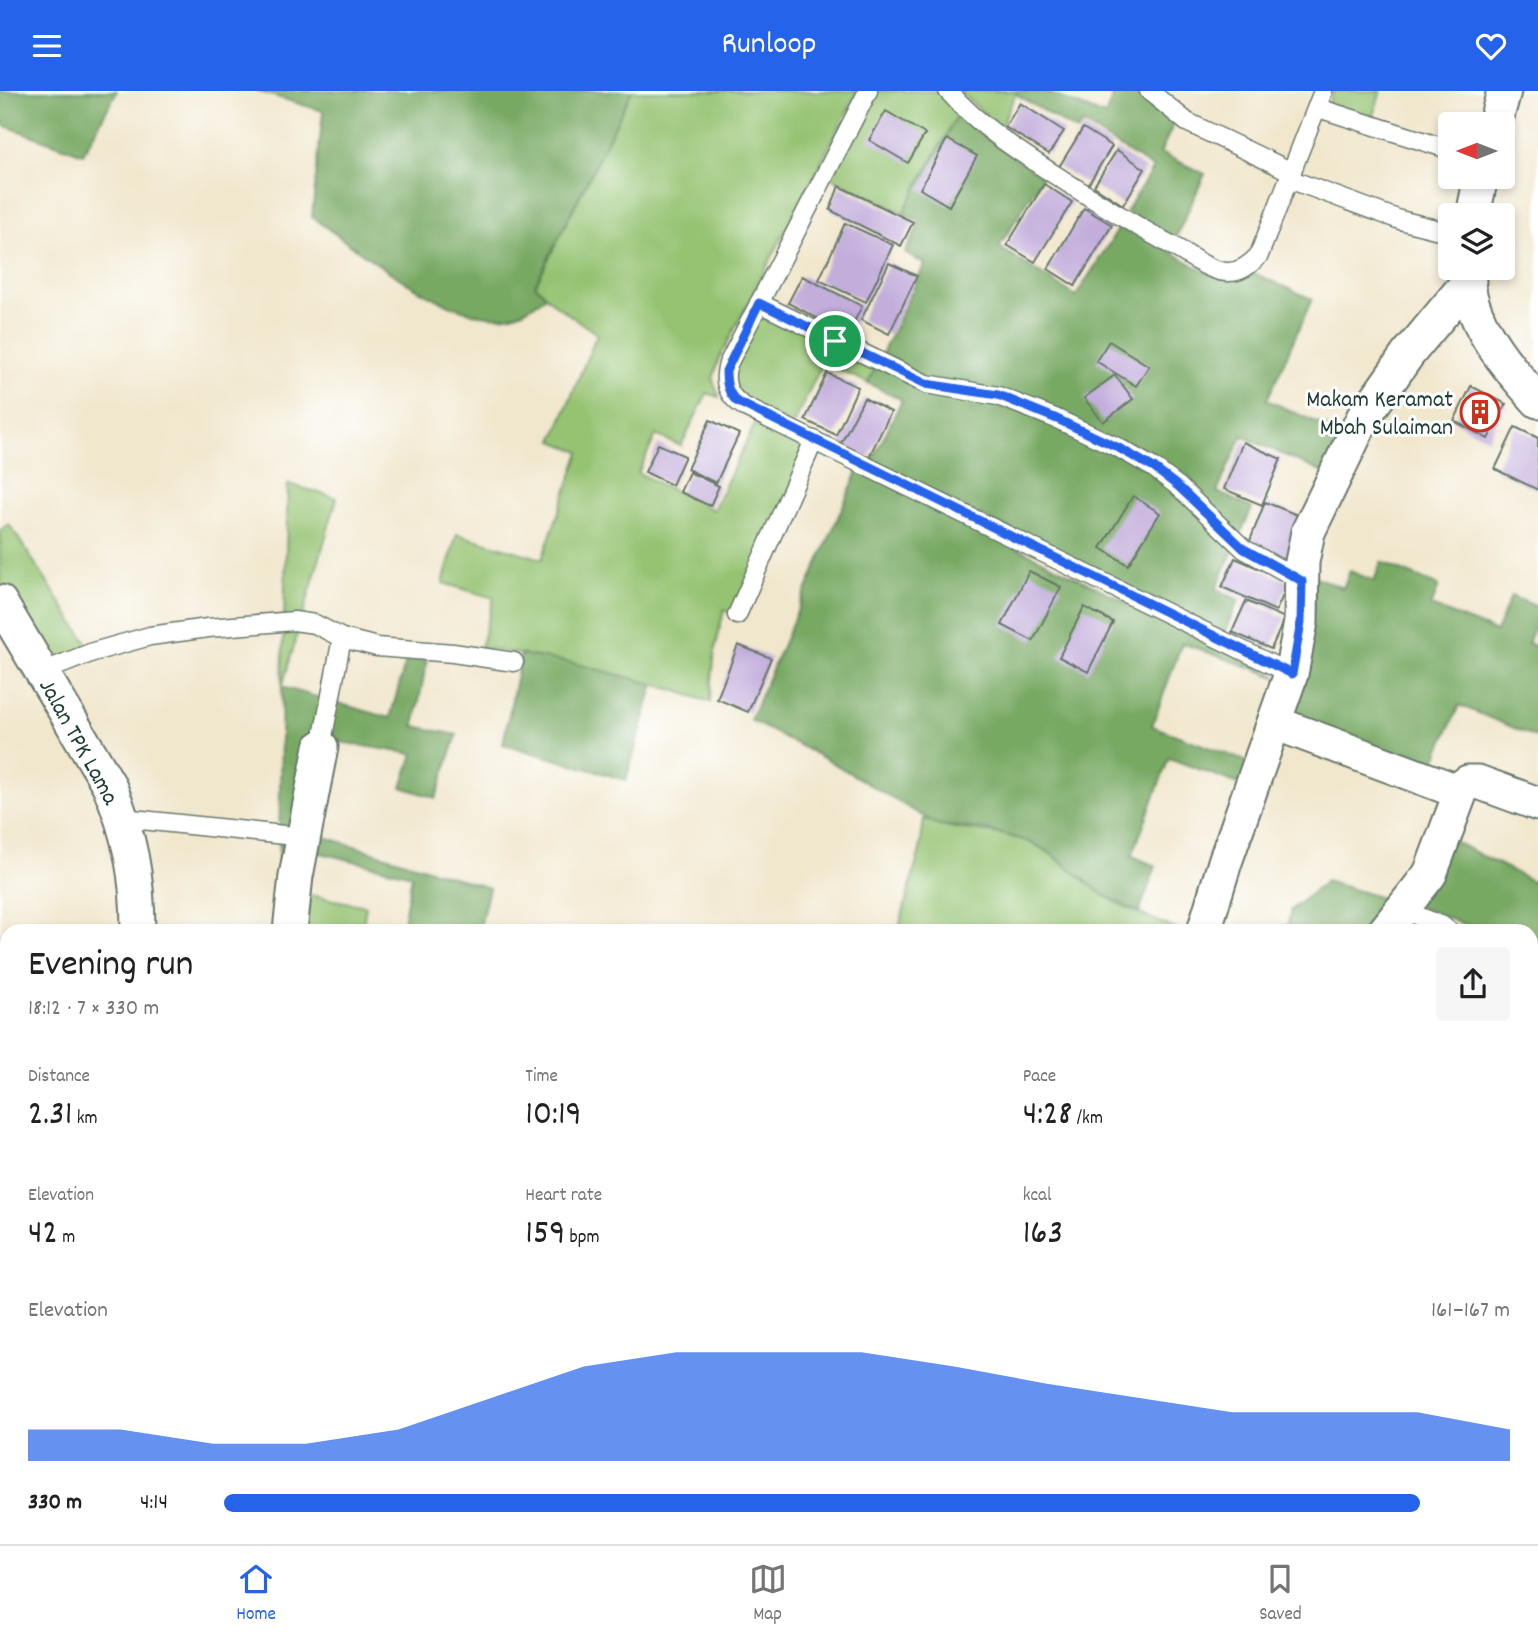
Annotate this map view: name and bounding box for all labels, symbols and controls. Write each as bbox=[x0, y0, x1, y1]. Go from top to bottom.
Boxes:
text: Runloop bbox=[721, 23, 817, 69]
icon: menu bbox=[28, 27, 66, 65]
icon: heart bbox=[1472, 27, 1510, 65]
north arrow bbox=[1438, 112, 1516, 189]
map controls bbox=[1438, 112, 1515, 280]
button: layers bbox=[1438, 203, 1515, 280]
pin bbox=[805, 311, 865, 371]
icon: arrive bbox=[816, 322, 854, 360]
place label: Makam Keramat Mbah Sulaiman bbox=[1306, 384, 1453, 446]
building icon: Makam Keramat Mbah Sulaiman bbox=[1459, 391, 1501, 433]
street label: Jalan TPK Lama bbox=[29, 673, 126, 812]
text: Evening run bbox=[28, 939, 193, 994]
button: share bbox=[1436, 947, 1510, 1021]
text: 18:12 · 7 × 330 m bbox=[28, 993, 159, 1026]
text: Distance bbox=[28, 1064, 90, 1091]
text: Time bbox=[525, 1064, 558, 1091]
text: Pace bbox=[1023, 1064, 1056, 1091]
text: 2.31 bbox=[28, 1091, 72, 1141]
text: 10:19 bbox=[525, 1091, 582, 1141]
text: 4:28 bbox=[1023, 1091, 1072, 1141]
text: km bbox=[72, 1106, 98, 1133]
text: /km bbox=[1072, 1106, 1103, 1133]
text: Elevation bbox=[28, 1183, 94, 1210]
text: Heart rate bbox=[525, 1183, 602, 1210]
text: kcal bbox=[1023, 1183, 1052, 1210]
text: 42 bbox=[28, 1210, 58, 1260]
text: 159 bbox=[525, 1210, 565, 1260]
text: 163 bbox=[1023, 1210, 1063, 1260]
text: m bbox=[58, 1225, 75, 1252]
text: bpm bbox=[565, 1225, 600, 1252]
text: Elevation bbox=[28, 1295, 108, 1328]
text: 161–167 m bbox=[1431, 1295, 1510, 1328]
text: 330 m bbox=[28, 1487, 82, 1520]
text: 4:14 bbox=[140, 1487, 168, 1520]
tab: Home bbox=[236, 1560, 276, 1629]
tab: Map bbox=[749, 1560, 787, 1629]
tab: Saved bbox=[1259, 1560, 1302, 1629]

